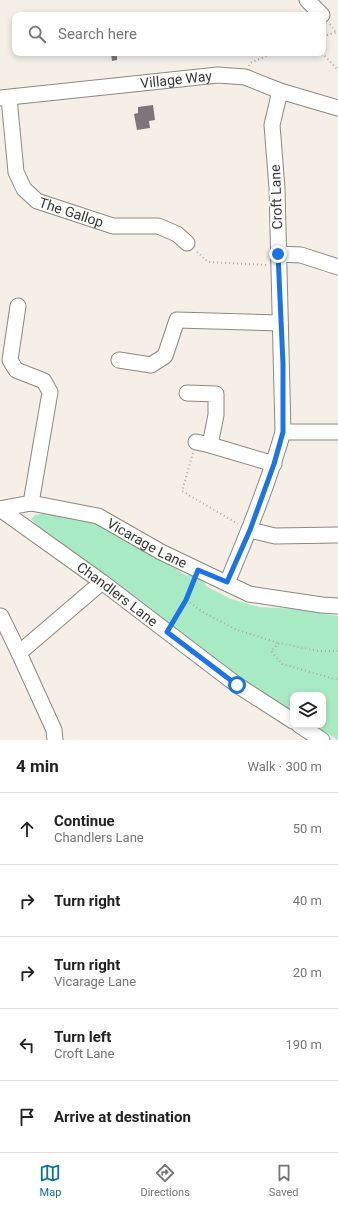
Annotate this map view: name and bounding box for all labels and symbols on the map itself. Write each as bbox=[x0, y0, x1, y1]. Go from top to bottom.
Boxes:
street label: Village Way bbox=[139, 68, 213, 91]
street label: Croft Lane bbox=[267, 164, 285, 230]
street label: The Gallop bbox=[37, 194, 106, 230]
route end bbox=[269, 245, 287, 263]
street label: Vicarage Lane bbox=[104, 515, 190, 571]
street label: Chandlers Lane bbox=[74, 559, 161, 630]
route start bbox=[228, 676, 246, 694]

